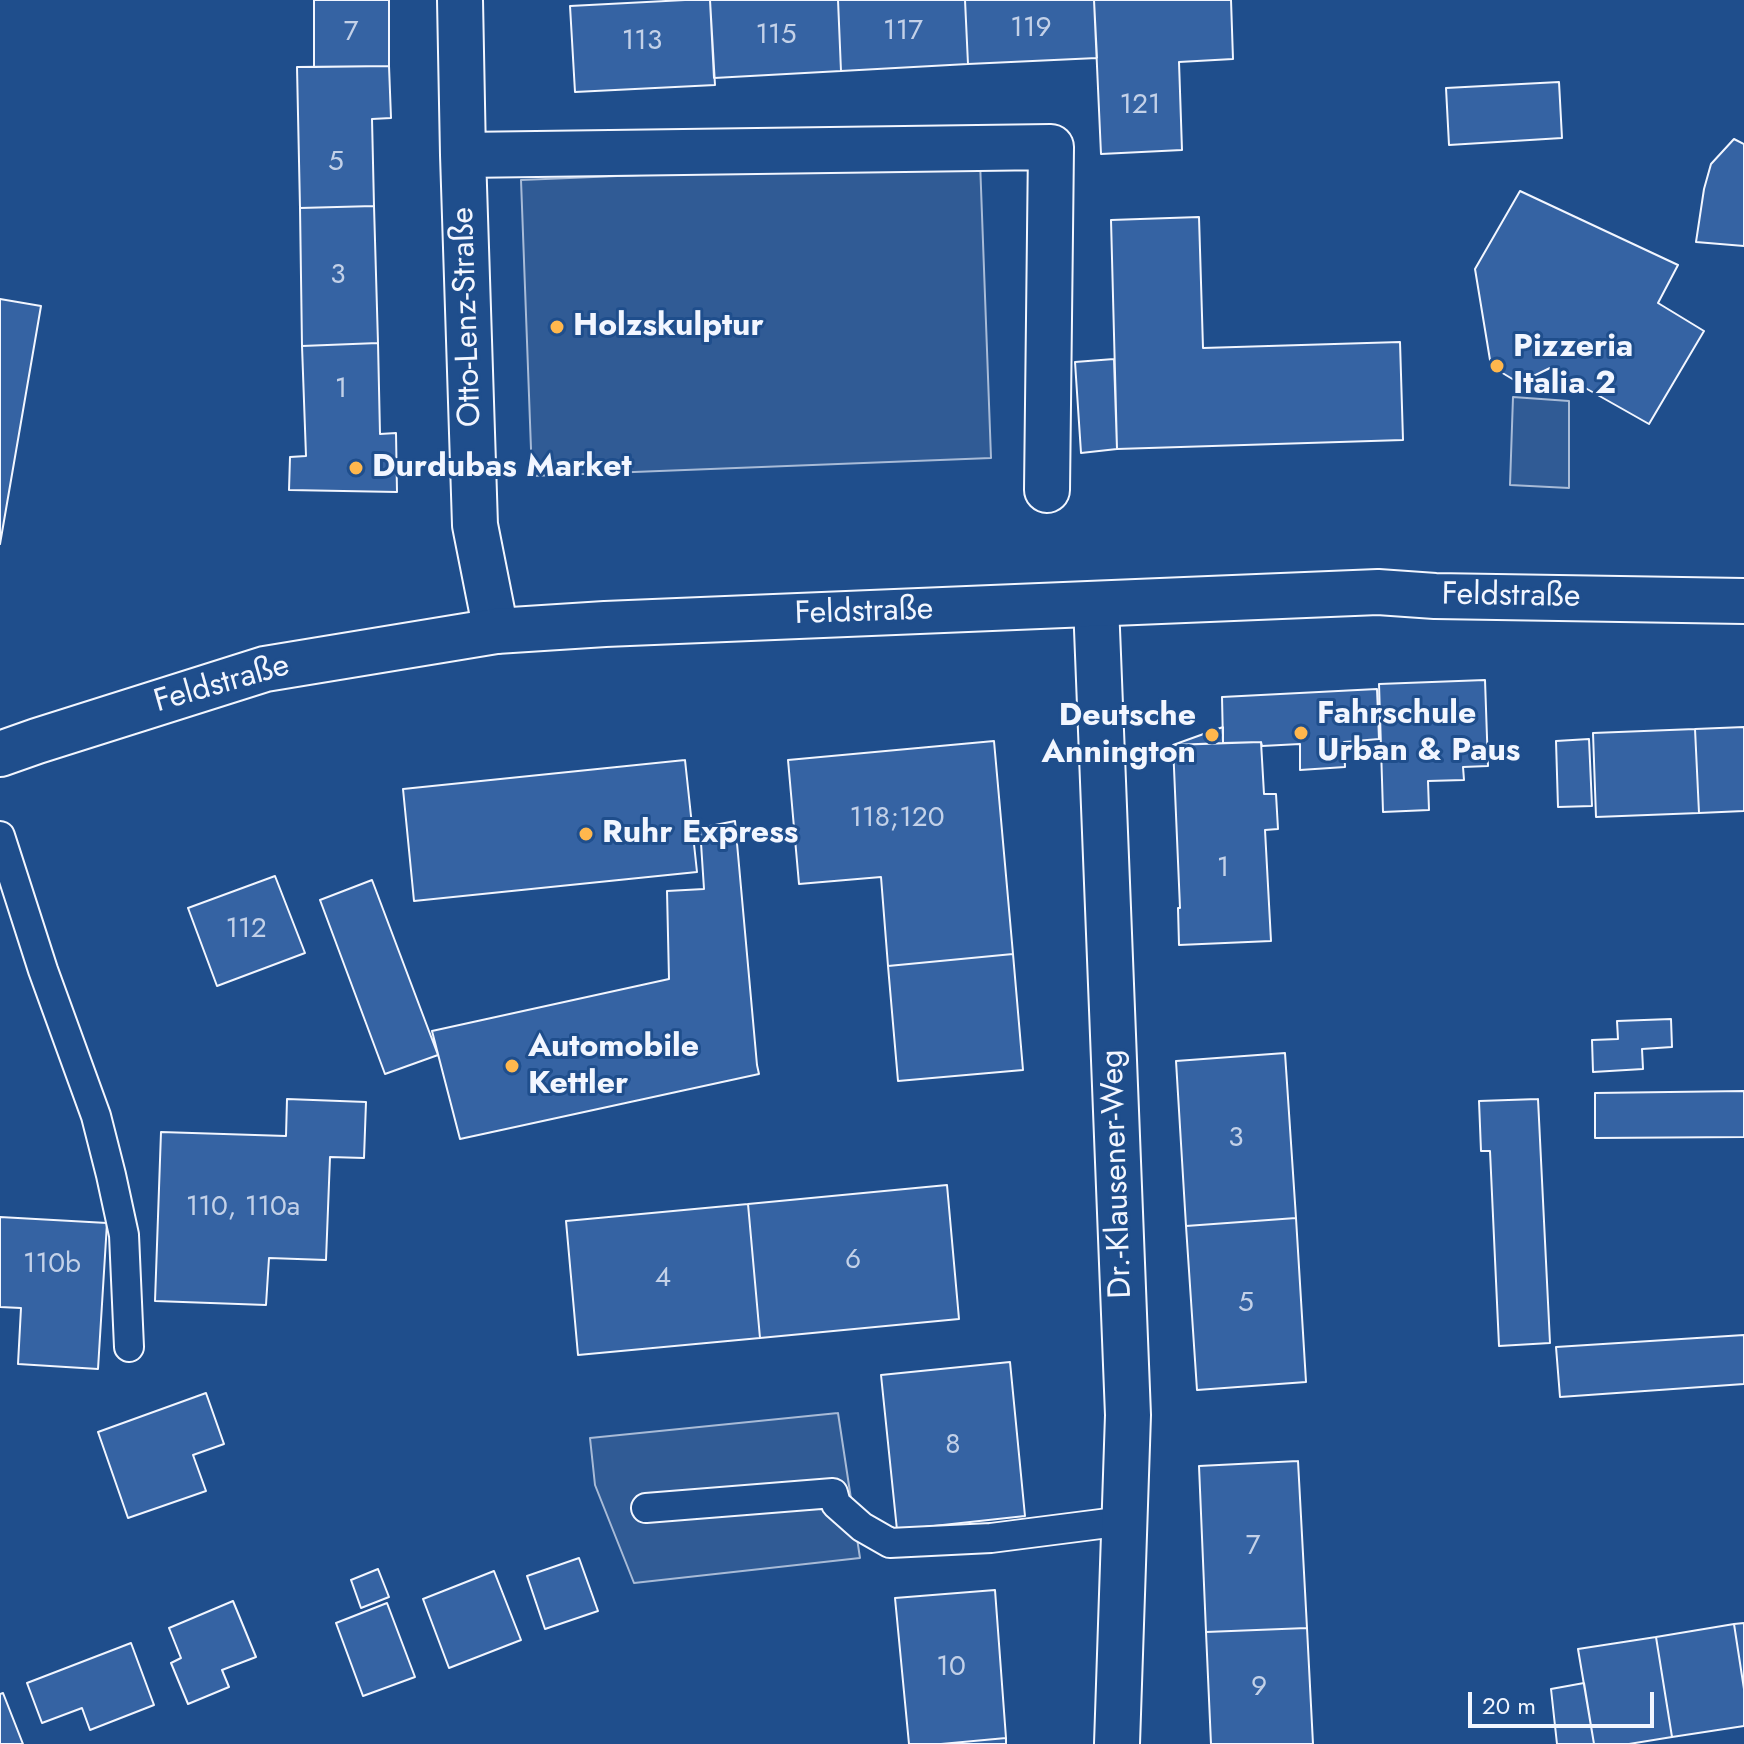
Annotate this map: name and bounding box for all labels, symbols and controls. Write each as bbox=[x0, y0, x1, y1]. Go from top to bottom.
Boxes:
house number: 119 bbox=[1010, 12, 1052, 46]
house number: 117 bbox=[883, 15, 923, 49]
house number: 7 bbox=[344, 16, 358, 50]
house number: 115 bbox=[756, 19, 796, 53]
house number: 113 bbox=[622, 25, 662, 59]
house number: 121 bbox=[1119, 89, 1161, 123]
house number: 5 bbox=[328, 146, 344, 180]
street label: Otto-Lenz-Straße bbox=[445, 206, 491, 428]
house number: 3 bbox=[330, 259, 346, 293]
place label: Holzskulptur bbox=[573, 308, 764, 346]
marker: Holzskulptur bbox=[548, 318, 566, 336]
place label: Pizzeria Italia 2 bbox=[1513, 329, 1633, 404]
marker: Pizzeria Italia 2 bbox=[1488, 357, 1506, 375]
house number: 1 bbox=[335, 373, 347, 407]
place label: Durdubas Market bbox=[372, 449, 632, 487]
marker: Durdubas Market bbox=[347, 459, 365, 477]
street label: Feldstraße bbox=[1441, 577, 1581, 617]
street label: Feldstraße bbox=[794, 591, 934, 635]
street label: Feldstraße bbox=[150, 647, 294, 723]
place label: Fahrschule Urban & Paus bbox=[1317, 696, 1520, 771]
place label: Deutsche Annington bbox=[1041, 698, 1196, 773]
marker: Fahrschule Urban & Paus bbox=[1292, 724, 1310, 742]
marker: Deutsche Annington bbox=[1203, 726, 1221, 744]
house number: 118;120 bbox=[849, 802, 945, 836]
place label: Ruhr Express bbox=[602, 815, 798, 853]
marker: Ruhr Express bbox=[577, 825, 595, 843]
house number: 1 bbox=[1217, 852, 1229, 886]
house number: 112 bbox=[225, 913, 267, 947]
place label: Automobile Kettler bbox=[528, 1029, 699, 1104]
street label: Dr.-Klausener-Weg bbox=[1094, 1049, 1142, 1299]
marker: Automobile Kettler bbox=[503, 1057, 521, 1075]
house number: 3 bbox=[1228, 1122, 1244, 1156]
house number: 110, 110a bbox=[186, 1191, 300, 1225]
house number: 6 bbox=[845, 1244, 861, 1278]
house number: 110b bbox=[23, 1248, 81, 1282]
house number: 4 bbox=[655, 1262, 671, 1296]
house number: 5 bbox=[1238, 1287, 1254, 1321]
house number: 8 bbox=[945, 1429, 961, 1463]
house number: 7 bbox=[1246, 1530, 1260, 1564]
house number: 10 bbox=[936, 1651, 966, 1685]
house number: 9 bbox=[1251, 1671, 1267, 1705]
scale bar bbox=[1472, 1676, 1658, 1726]
text: 20 m bbox=[1482, 1688, 1536, 1723]

